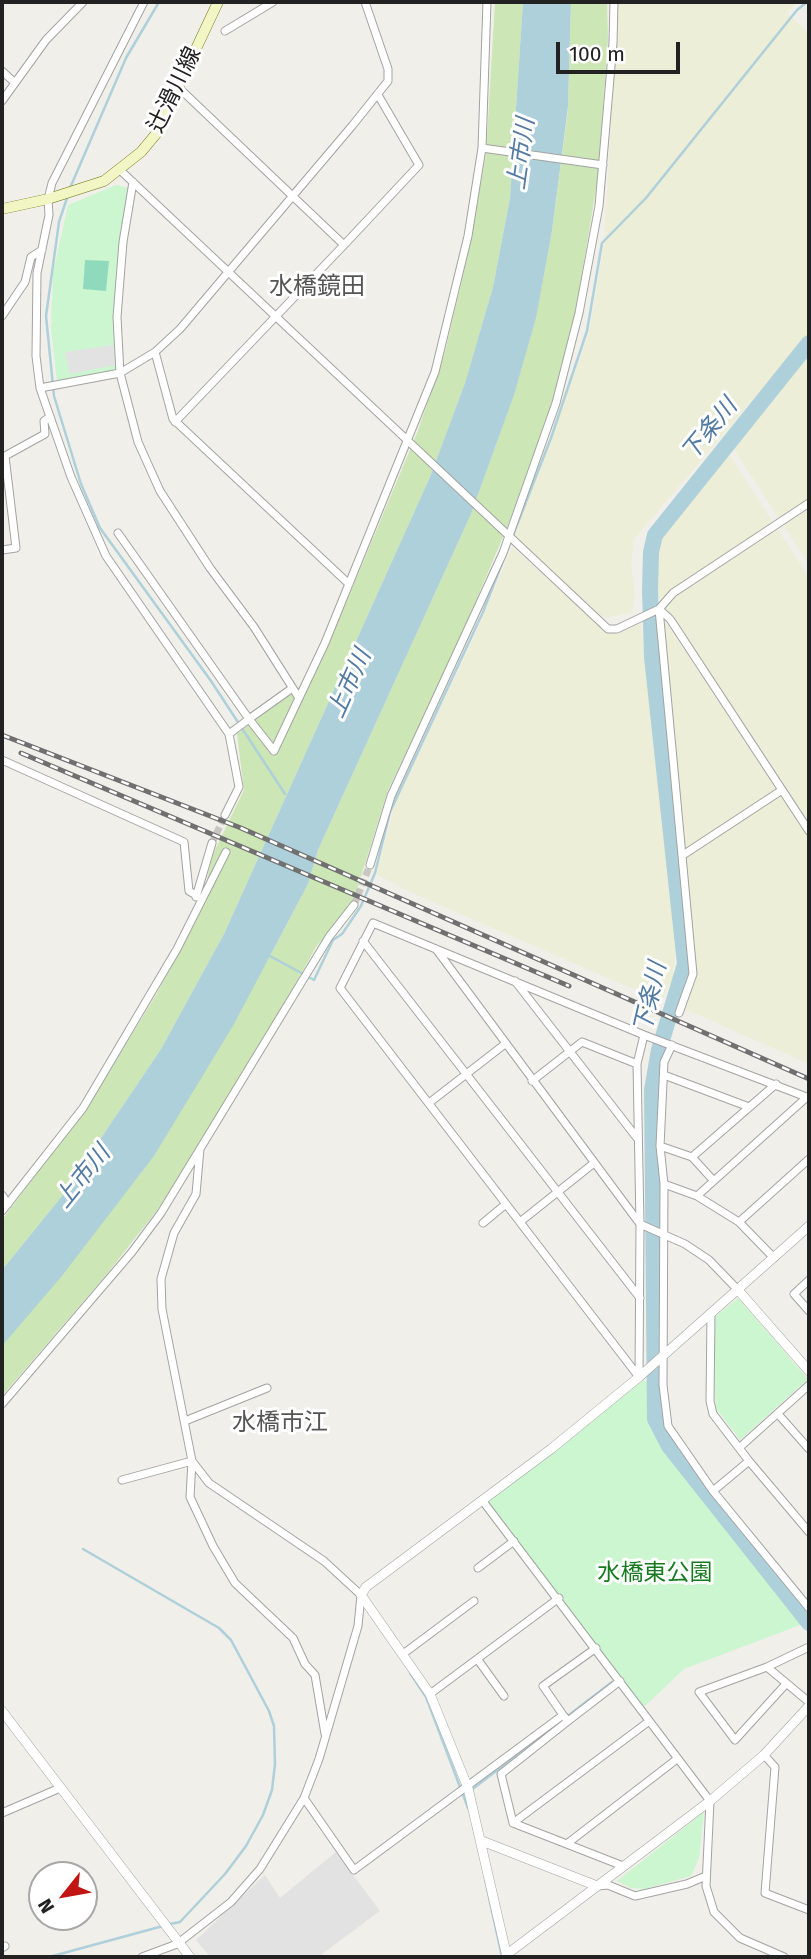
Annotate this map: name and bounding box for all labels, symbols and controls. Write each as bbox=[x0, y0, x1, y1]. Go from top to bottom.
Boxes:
scale bar bbox=[559, 28, 683, 72]
text: 100 m bbox=[569, 41, 625, 67]
street label: 辻滑川線 bbox=[142, 43, 208, 137]
water label: 上市川 bbox=[503, 116, 541, 192]
district label: 水橋鏡田 bbox=[269, 273, 365, 301]
water label: 下条川 bbox=[676, 393, 744, 467]
water label: 上市川 bbox=[322, 645, 378, 723]
water label: 下条川 bbox=[629, 960, 673, 1036]
water label: 上市川 bbox=[49, 1140, 117, 1214]
district label: 水橋市江 bbox=[232, 1409, 328, 1437]
park label: 水橋東公園 bbox=[598, 1560, 712, 1588]
north arrow bbox=[28, 1861, 98, 1931]
text: N bbox=[33, 1895, 59, 1917]

